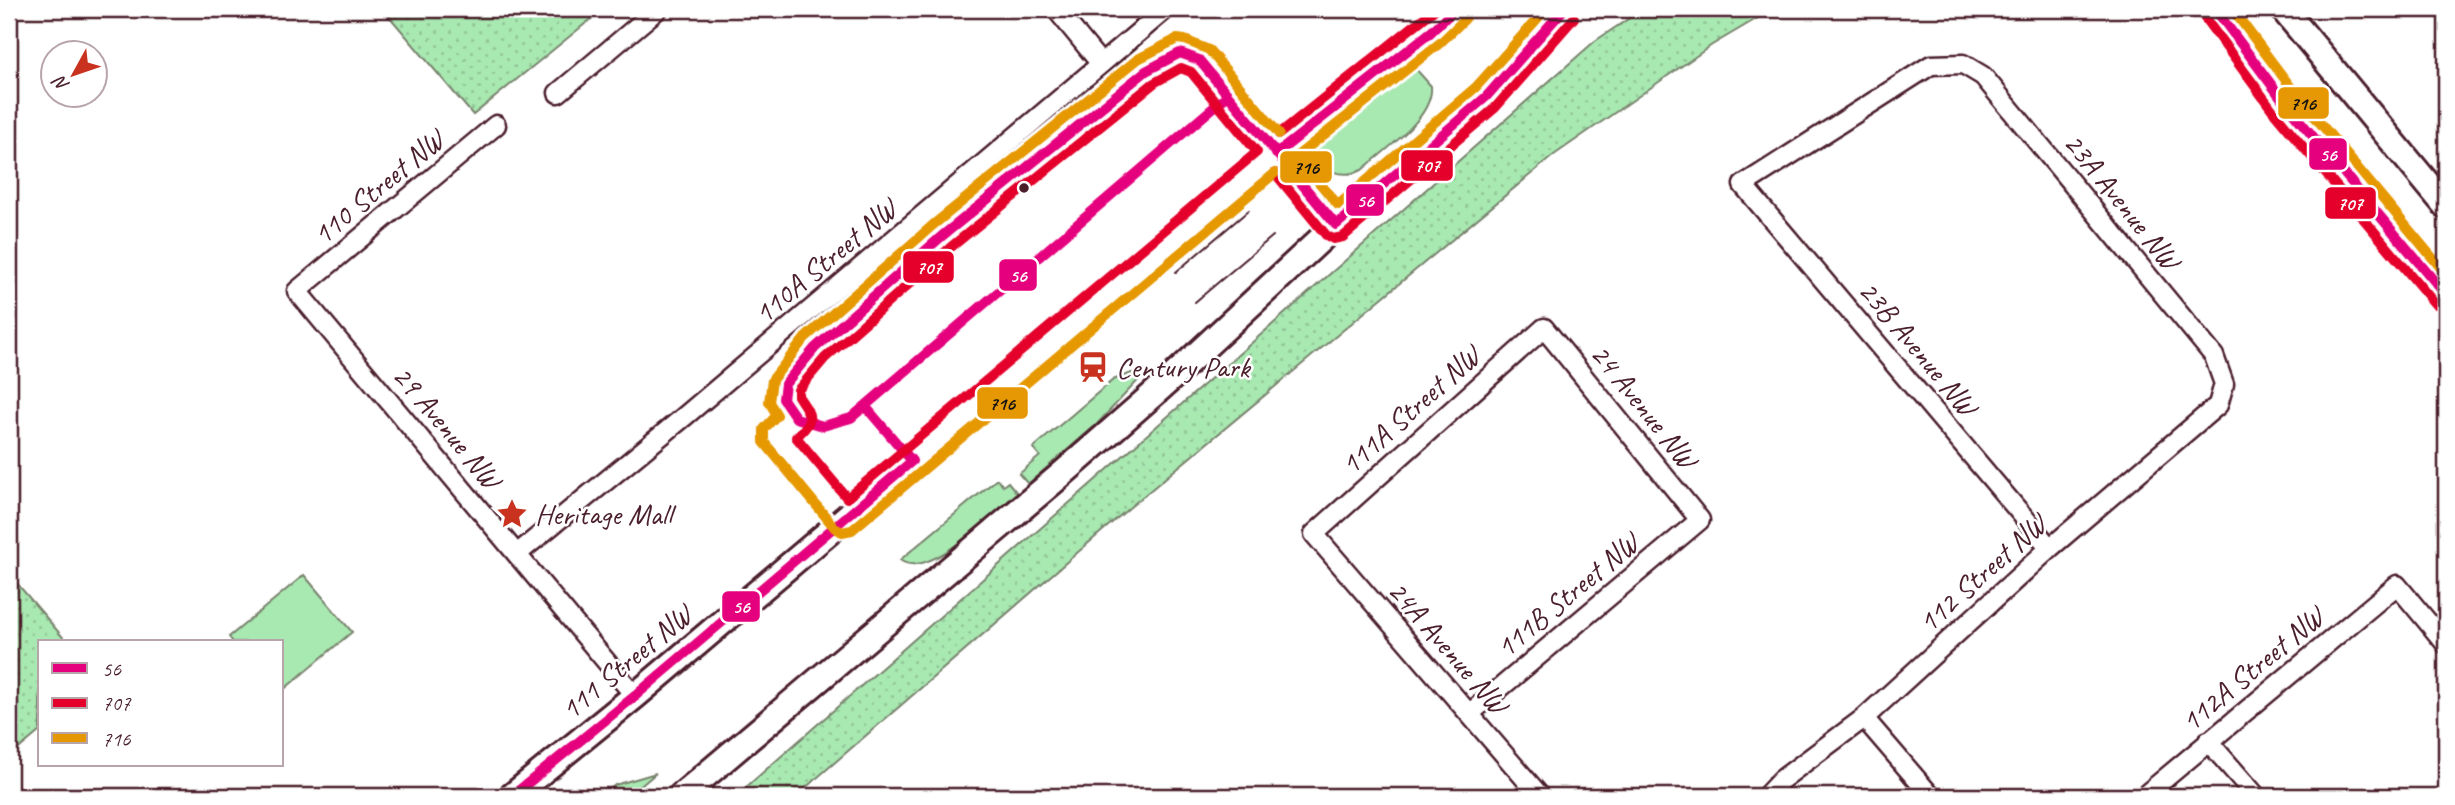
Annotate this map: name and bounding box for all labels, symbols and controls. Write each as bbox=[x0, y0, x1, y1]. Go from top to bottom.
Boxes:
north arrow bbox=[38, 38, 108, 108]
text: N bbox=[47, 70, 75, 97]
line badge: 716 bbox=[2277, 86, 2330, 120]
text: 716 bbox=[2290, 92, 2318, 116]
street label: 110 Street NW bbox=[305, 119, 454, 253]
street label: 23A Avenue NW bbox=[2055, 125, 2191, 280]
line badge: 56 bbox=[2308, 137, 2348, 171]
text: 56 bbox=[2319, 143, 2339, 167]
line badge: 707 bbox=[1400, 149, 1454, 182]
line badge: 716 bbox=[1279, 150, 1333, 184]
text: 707 bbox=[1414, 154, 1442, 178]
text: 716 bbox=[1293, 156, 1321, 180]
unlabelled marker bbox=[1017, 181, 1031, 195]
line badge: 56 bbox=[1345, 183, 1385, 217]
line badge: 707 bbox=[2324, 186, 2377, 220]
street label: 110A Street NW bbox=[746, 188, 907, 332]
text: 56 bbox=[1356, 189, 1376, 213]
text: 707 bbox=[2337, 192, 2365, 216]
line badge: 707 bbox=[902, 250, 955, 284]
text: 707 bbox=[916, 256, 944, 280]
line badge: 56 bbox=[998, 258, 1038, 292]
text: 56 bbox=[1009, 264, 1029, 288]
street label: 23B Avenue NW bbox=[1850, 272, 1988, 426]
street label: 111A Street NW bbox=[1332, 335, 1490, 483]
street label: 24 Avenue NW bbox=[1582, 336, 1708, 479]
place label: Century Park bbox=[1116, 348, 1252, 386]
station icon: Century Park bbox=[1076, 350, 1110, 384]
street label: 29 Avenue NW bbox=[384, 357, 512, 499]
line badge: 716 bbox=[976, 386, 1029, 420]
text: 716 bbox=[989, 392, 1017, 416]
place label: Heritage Mall bbox=[535, 495, 677, 533]
place icon: Heritage Mall bbox=[495, 497, 529, 531]
street label: 112 Street NW bbox=[1910, 503, 2057, 641]
street label: 111B Street NW bbox=[1488, 522, 1649, 666]
street label: 24A Avenue NW bbox=[1379, 572, 1519, 724]
line badge: 56 bbox=[721, 590, 761, 623]
street label: 111 Street NW bbox=[553, 594, 702, 728]
text: 56 bbox=[732, 595, 752, 619]
street label: 112A Street NW bbox=[2173, 596, 2334, 740]
legend bbox=[38, 640, 284, 766]
text: 56 bbox=[102, 656, 121, 682]
text: 707 bbox=[102, 690, 132, 716]
text: 716 bbox=[102, 726, 131, 752]

